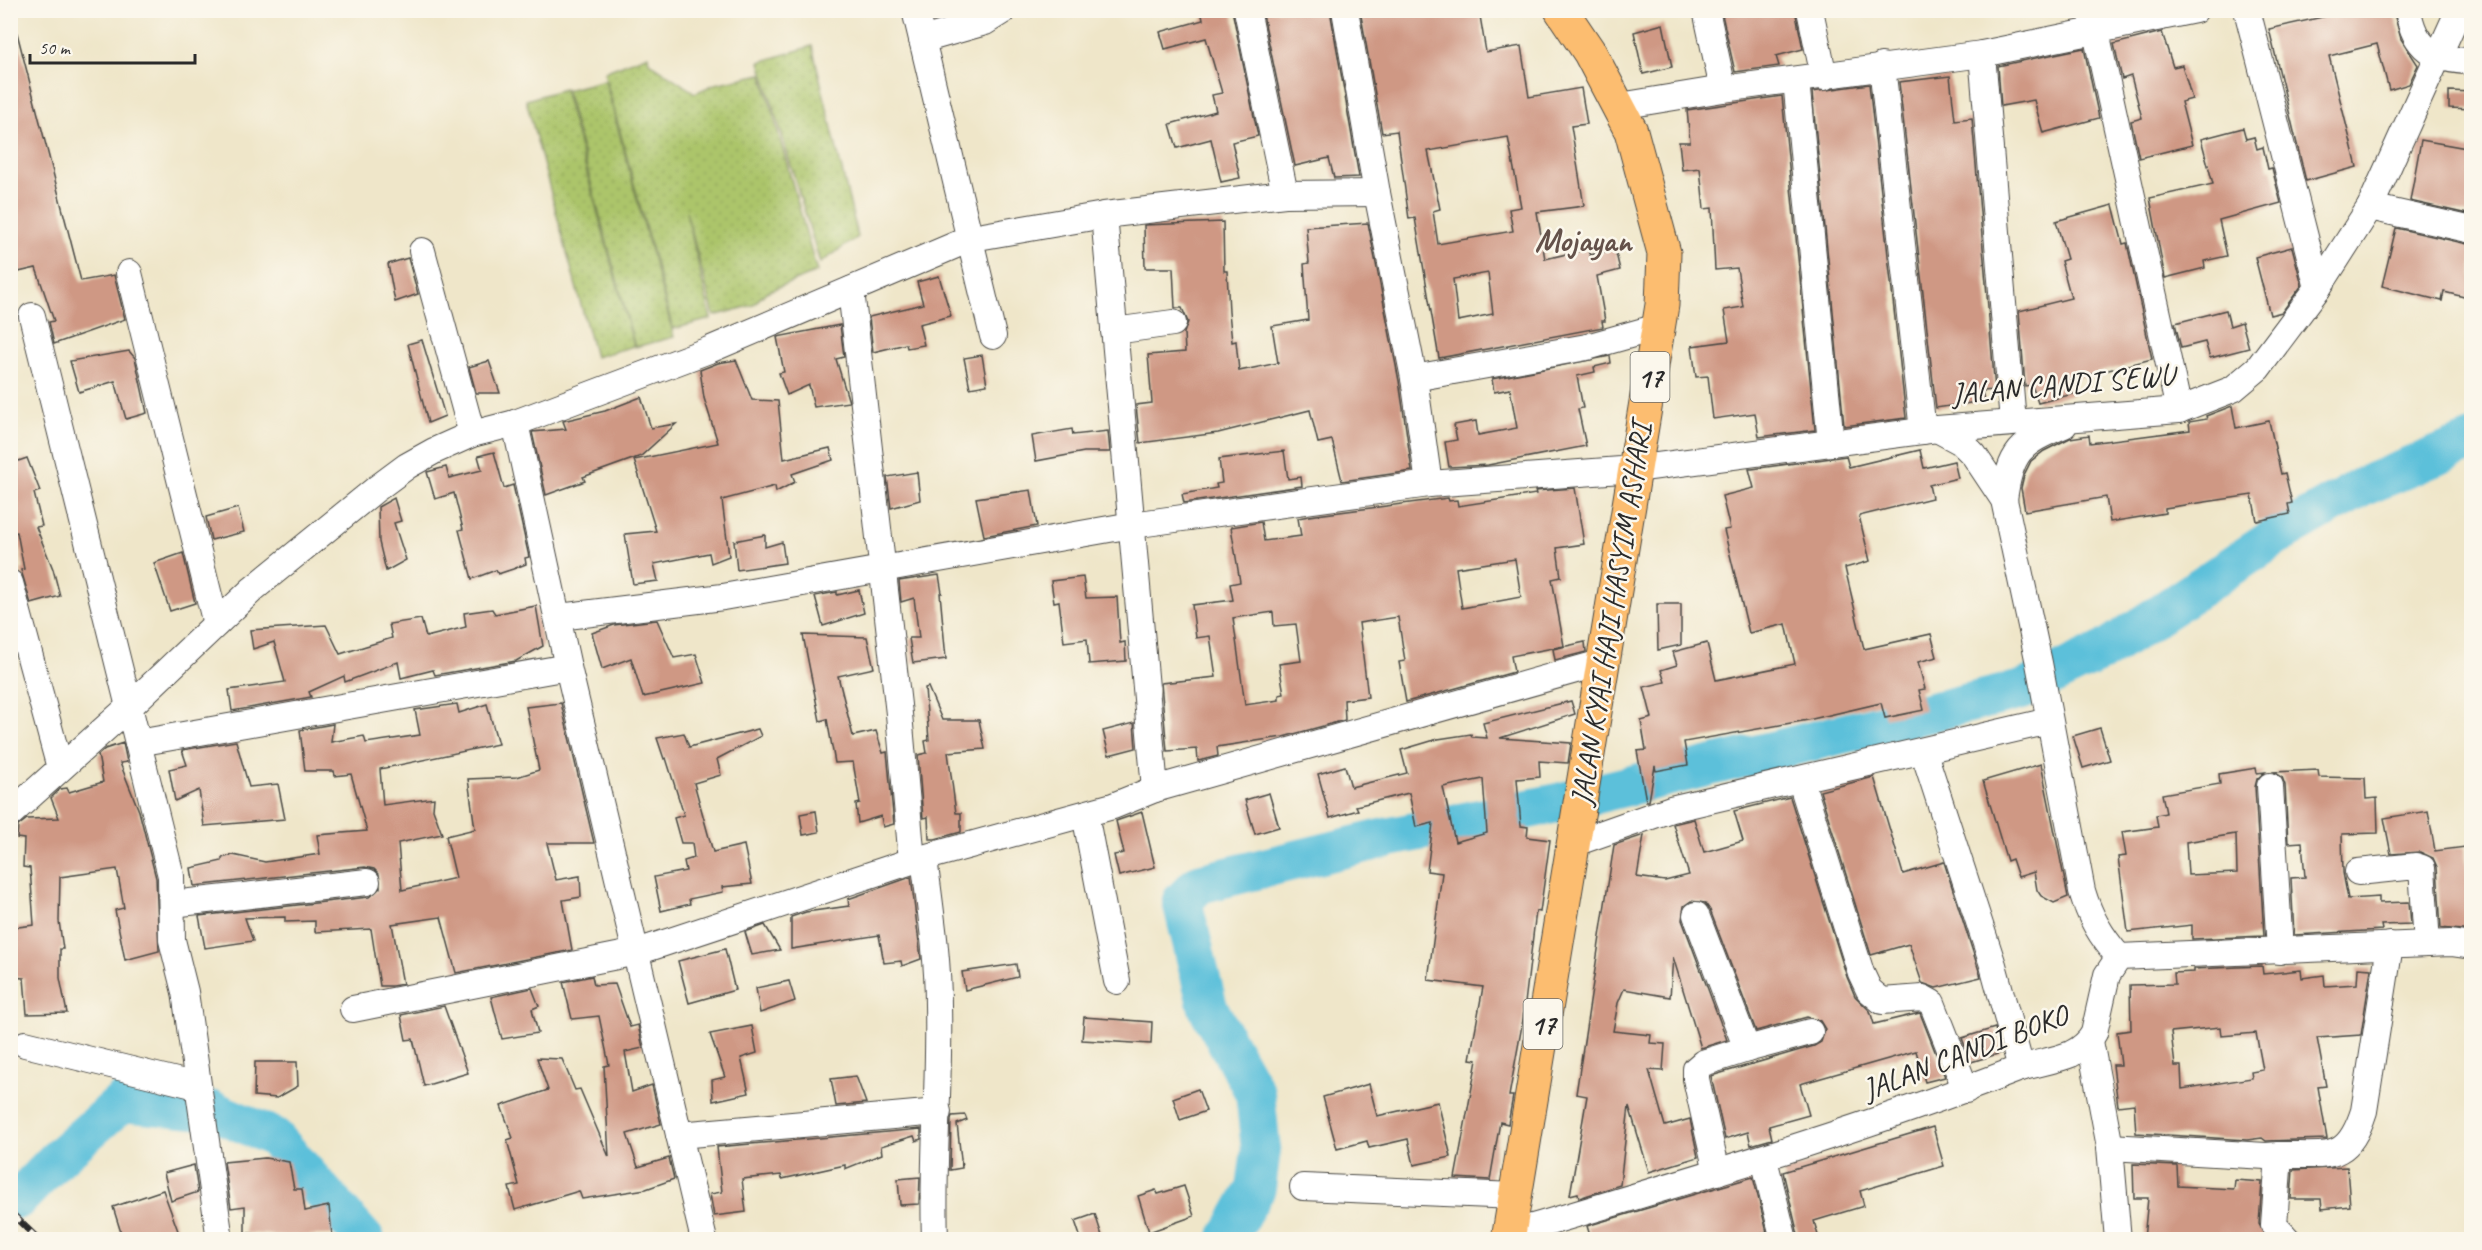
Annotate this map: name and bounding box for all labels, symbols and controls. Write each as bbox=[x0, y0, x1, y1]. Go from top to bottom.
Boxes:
scale bar bbox=[30, 27, 195, 65]
text: 50 m bbox=[39, 37, 72, 59]
district label: Mojayan bbox=[1535, 219, 1633, 261]
road number: 17 bbox=[1630, 352, 1670, 402]
street label: JALAN CANDI SEWU bbox=[1948, 355, 2180, 413]
street label: JALAN KYAI HAJI HASYIM ASHARI bbox=[1562, 414, 1661, 810]
street label: JALAN CANDI BOKO bbox=[1855, 994, 2076, 1109]
road number: 17 bbox=[1524, 999, 1562, 1049]

